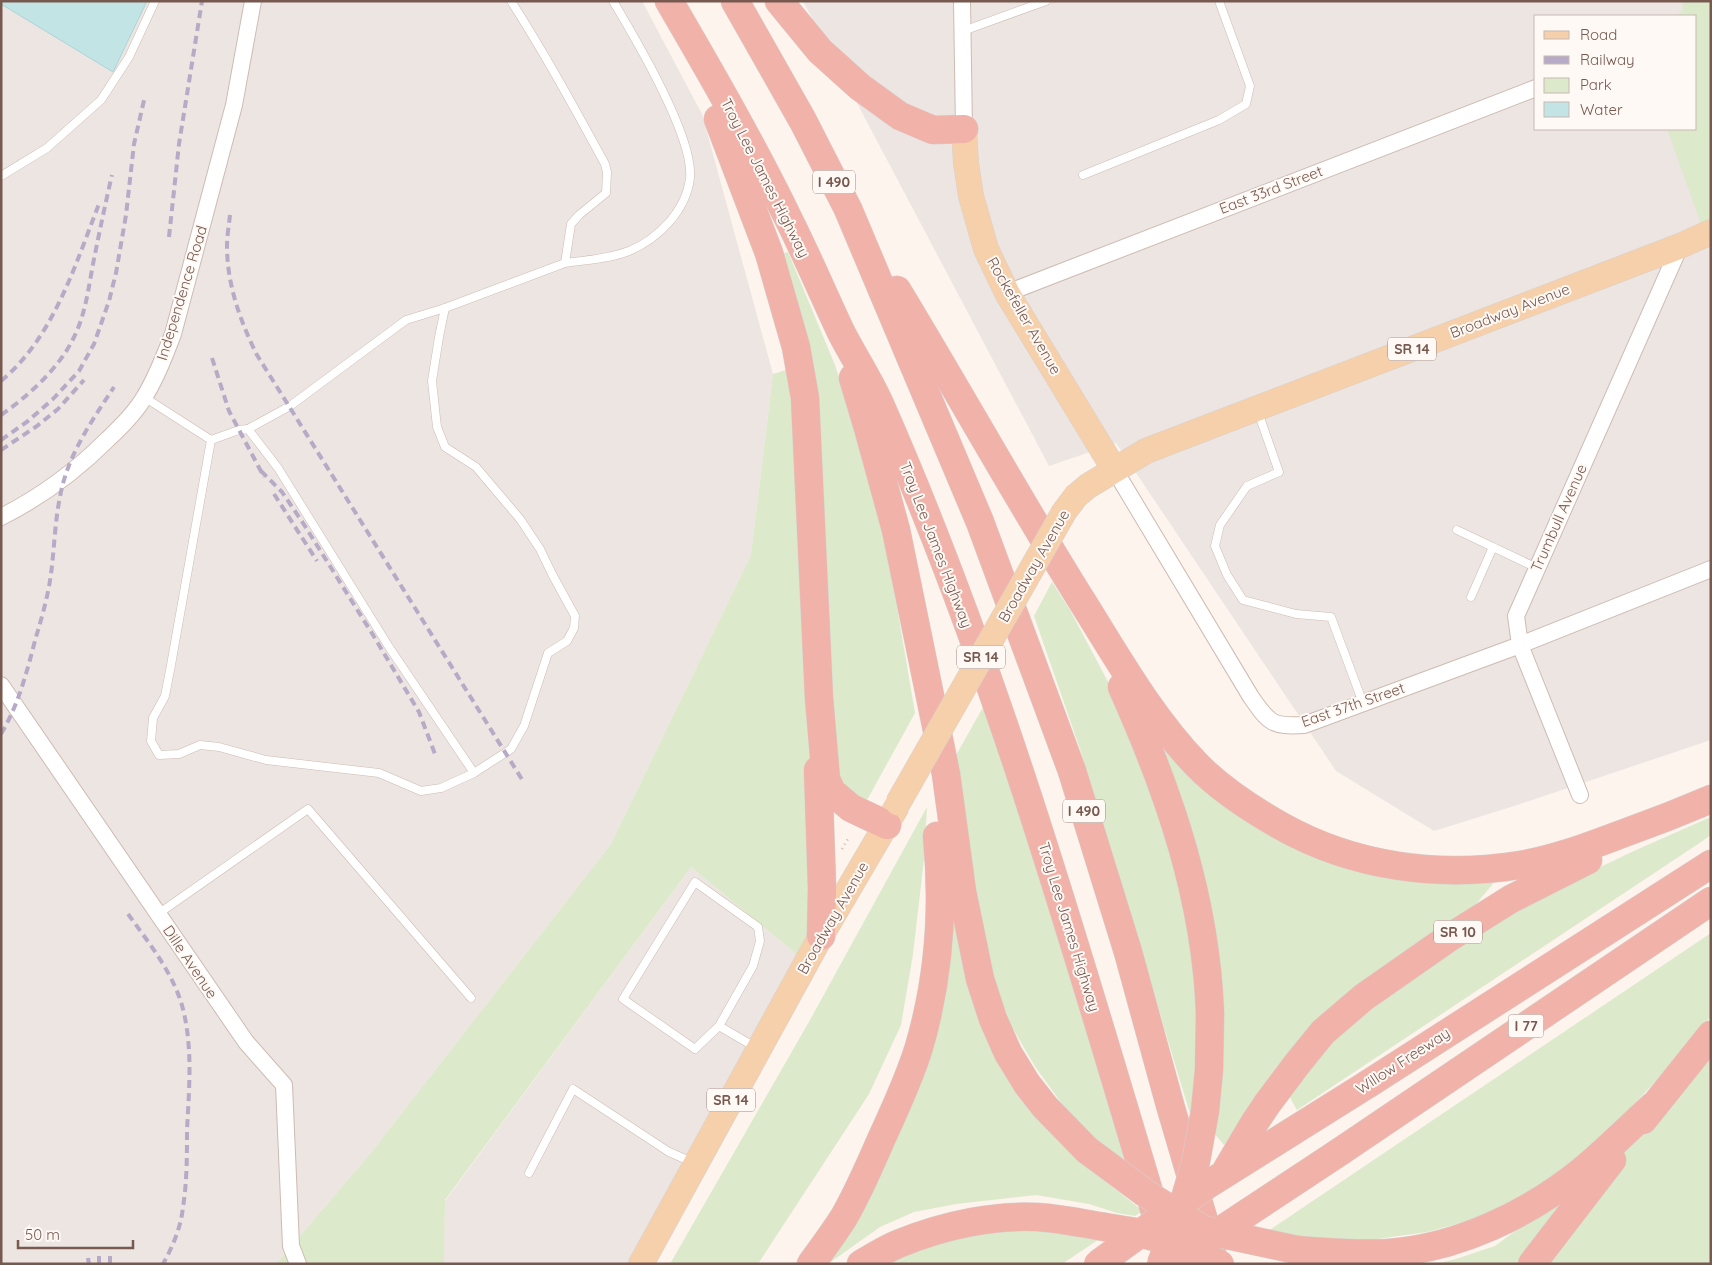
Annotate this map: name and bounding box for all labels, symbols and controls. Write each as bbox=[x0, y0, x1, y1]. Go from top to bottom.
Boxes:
legend bbox=[1534, 15, 1697, 130]
text: Road bbox=[1580, 25, 1617, 44]
text: Railway bbox=[1580, 50, 1635, 69]
text: Park bbox=[1580, 75, 1612, 94]
street label: Troy Lee James Highway bbox=[717, 95, 814, 261]
text: Water bbox=[1580, 100, 1623, 119]
street label: East 33rd Street bbox=[1216, 161, 1325, 218]
road number: I 490 bbox=[813, 170, 855, 193]
street label: Independence Road bbox=[152, 223, 211, 363]
street label: Rockefeller Avenue bbox=[983, 254, 1066, 378]
street label: Broadway Avenue bbox=[1447, 279, 1572, 342]
road number: SR 14 bbox=[1388, 338, 1436, 360]
street label: Troy Lee James Highway bbox=[896, 459, 977, 630]
street label: Trumbull Avenue bbox=[1526, 461, 1591, 575]
street label: Broadway Avenue bbox=[994, 506, 1073, 625]
road number: SR 14 bbox=[957, 646, 1005, 669]
street label: East 37th Street bbox=[1299, 678, 1407, 731]
road number: I 490 bbox=[1063, 799, 1105, 822]
street label: Troy Lee James Highway bbox=[1035, 840, 1104, 1014]
street label: Broadway Avenue bbox=[793, 858, 872, 977]
road number: SR 10 bbox=[1434, 920, 1482, 944]
street label: Dille Avenue bbox=[159, 921, 222, 1002]
road number: I 77 bbox=[1508, 1014, 1544, 1038]
street label: Willow Freeway bbox=[1352, 1023, 1453, 1098]
road number: SR 14 bbox=[707, 1088, 755, 1112]
scale bar bbox=[18, 1218, 132, 1250]
text: 50 m bbox=[25, 1225, 60, 1244]

